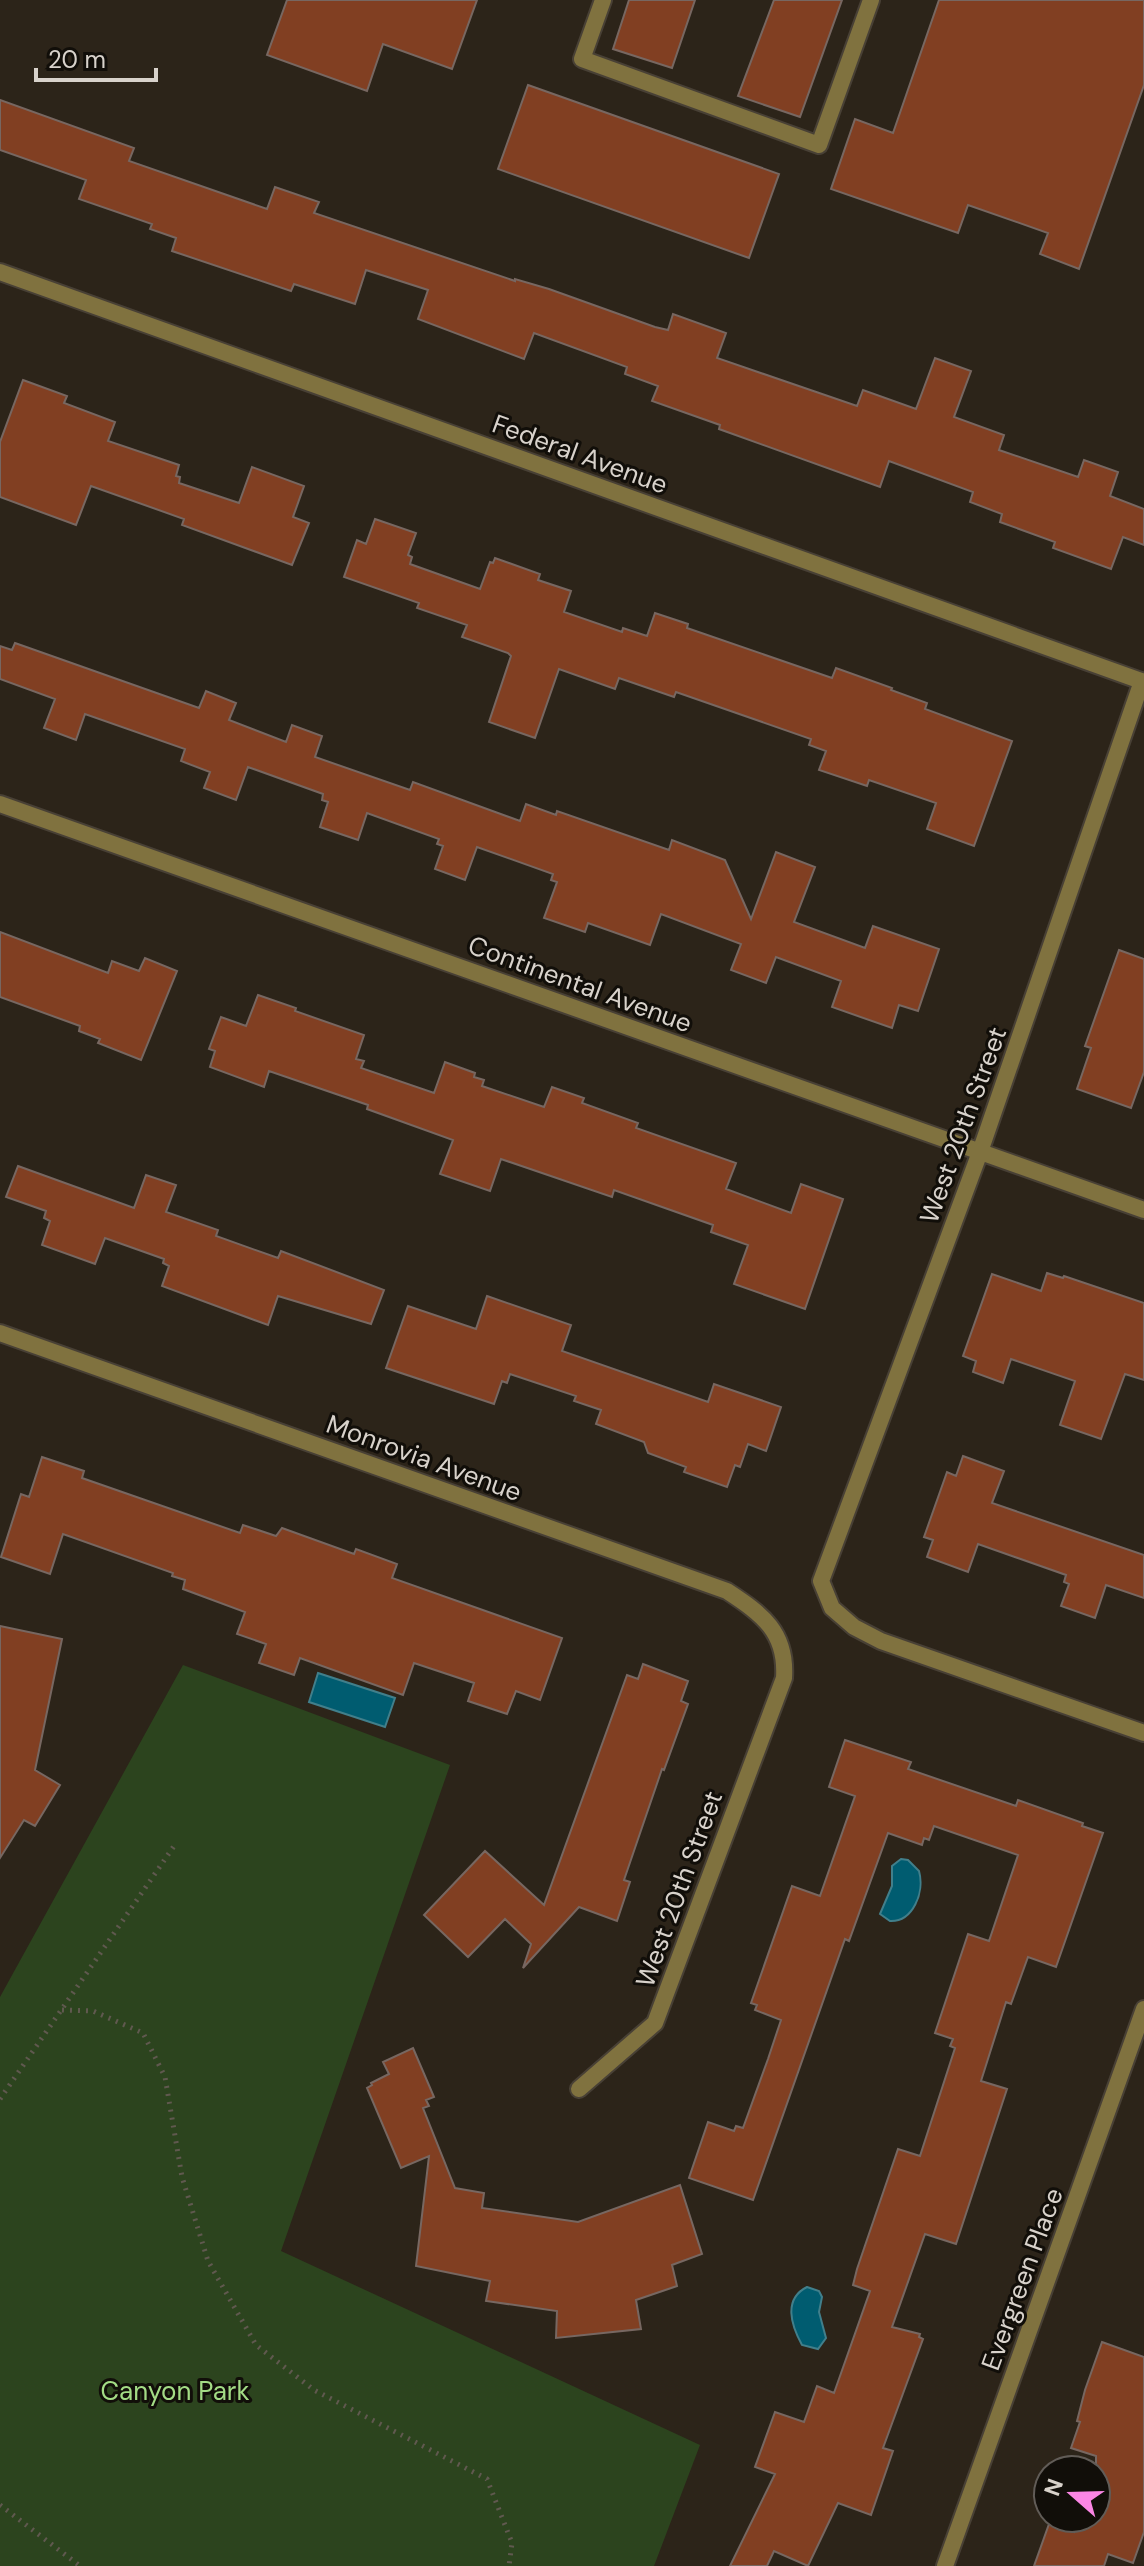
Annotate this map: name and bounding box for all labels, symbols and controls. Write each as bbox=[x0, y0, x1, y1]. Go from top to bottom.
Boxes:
scale bar bbox=[36, 32, 156, 82]
text: 20 m bbox=[48, 44, 106, 75]
street label: Federal Avenue bbox=[488, 407, 672, 501]
street label: Continental Avenue bbox=[464, 928, 696, 1040]
street label: West 20th Street bbox=[912, 1022, 1014, 1228]
street label: Monrovia Avenue bbox=[322, 1407, 526, 1509]
street label: West 20th Street bbox=[628, 1786, 730, 1992]
street label: Evergreen Place bbox=[973, 2183, 1071, 2375]
park label: Canyon Park bbox=[100, 2374, 250, 2408]
north arrow bbox=[1032, 2454, 1112, 2534]
text: N bbox=[1037, 2475, 1070, 2500]

